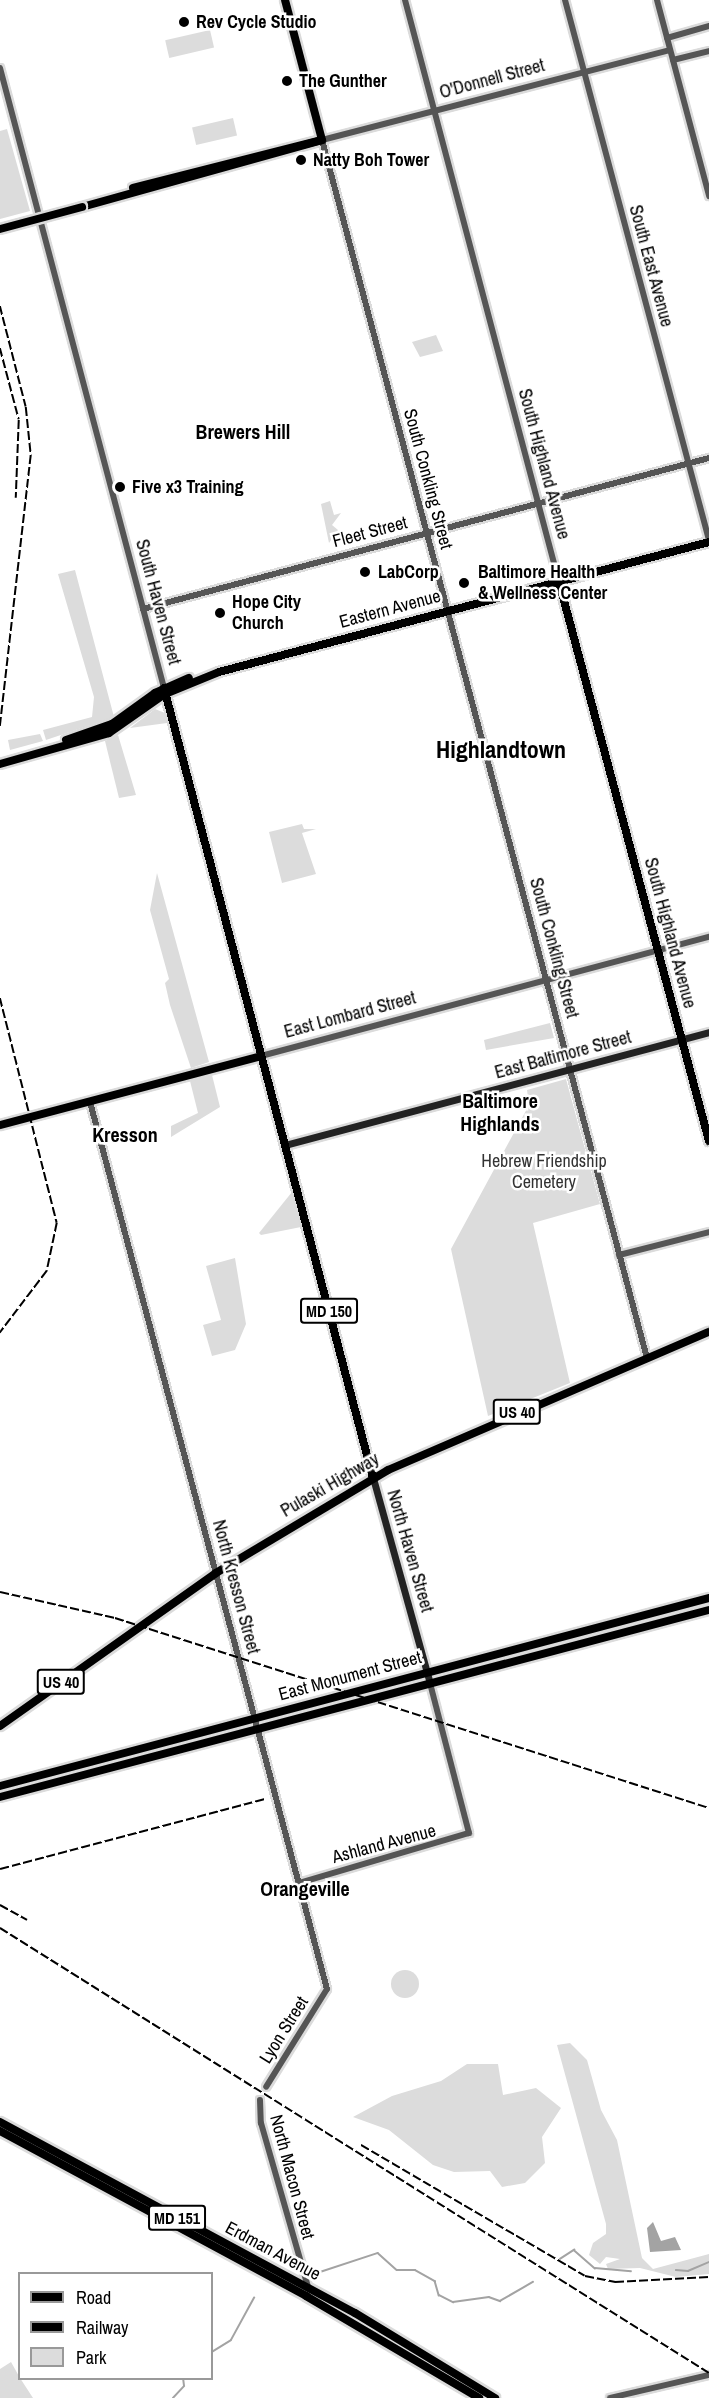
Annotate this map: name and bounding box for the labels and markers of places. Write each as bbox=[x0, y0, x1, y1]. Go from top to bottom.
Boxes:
place label: Rev Cycle Studio bbox=[196, 11, 317, 33]
marker: Rev Cycle Studio bbox=[177, 15, 191, 29]
place label: The Gunther bbox=[299, 70, 387, 92]
marker: The Gunther bbox=[280, 74, 294, 88]
place label: Natty Boh Tower bbox=[313, 149, 429, 171]
marker: Natty Boh Tower bbox=[294, 153, 308, 167]
place label: Five x3 Training bbox=[132, 476, 244, 498]
marker: Five x3 Training bbox=[113, 480, 127, 494]
place label: LabCorp bbox=[378, 561, 439, 583]
place label: Baltimore Health & Wellness Center bbox=[478, 562, 607, 604]
marker: LabCorp bbox=[356, 563, 374, 581]
marker: Baltimore Health & Wellness Center bbox=[455, 574, 473, 592]
place label: Hope City Church bbox=[232, 592, 301, 634]
marker: Hope City Church bbox=[213, 606, 227, 620]

